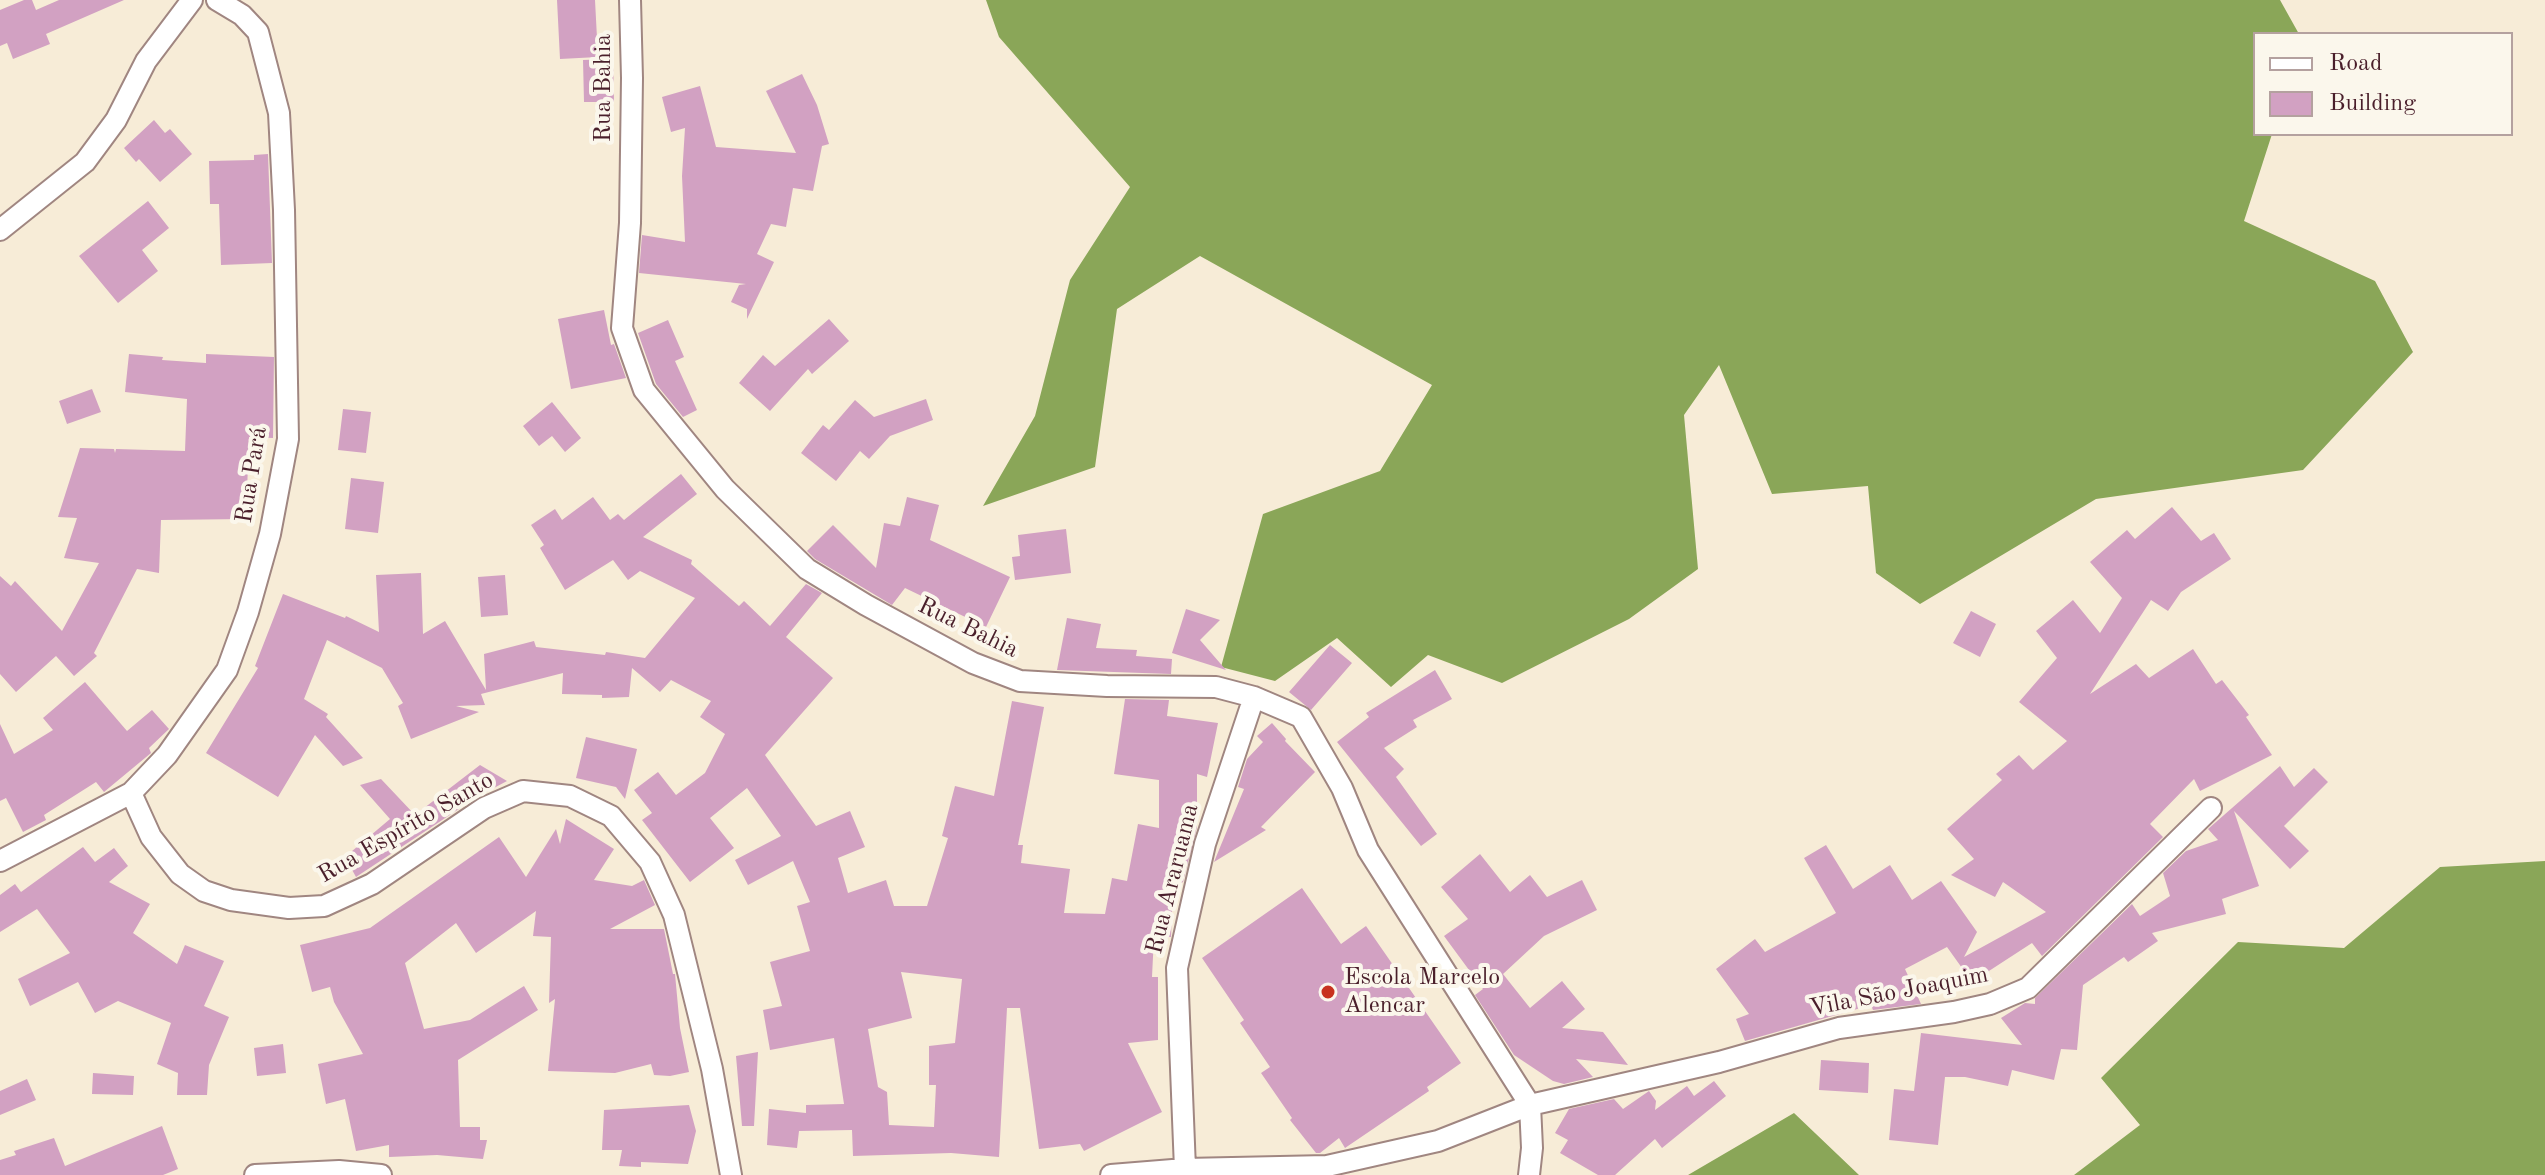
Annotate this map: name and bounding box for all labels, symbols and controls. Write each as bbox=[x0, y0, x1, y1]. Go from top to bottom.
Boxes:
legend bbox=[2253, 32, 2513, 136]
street label: Rua Bahia bbox=[590, 34, 618, 142]
text: Road bbox=[2329, 52, 2382, 76]
text: Building bbox=[2329, 92, 2416, 116]
street label: Rua Pará bbox=[230, 425, 274, 525]
street label: Rua Bahia bbox=[913, 591, 1023, 665]
street label: Rua Espírito Santo bbox=[313, 766, 499, 890]
street label: Rua Araruama bbox=[1140, 801, 1206, 957]
street label: Vila São Joaquim bbox=[1807, 961, 1991, 1023]
place label: Escola Marcelo Alencar bbox=[1344, 964, 1500, 1020]
marker: Escola Marcelo Alencar bbox=[1319, 983, 1337, 1001]

